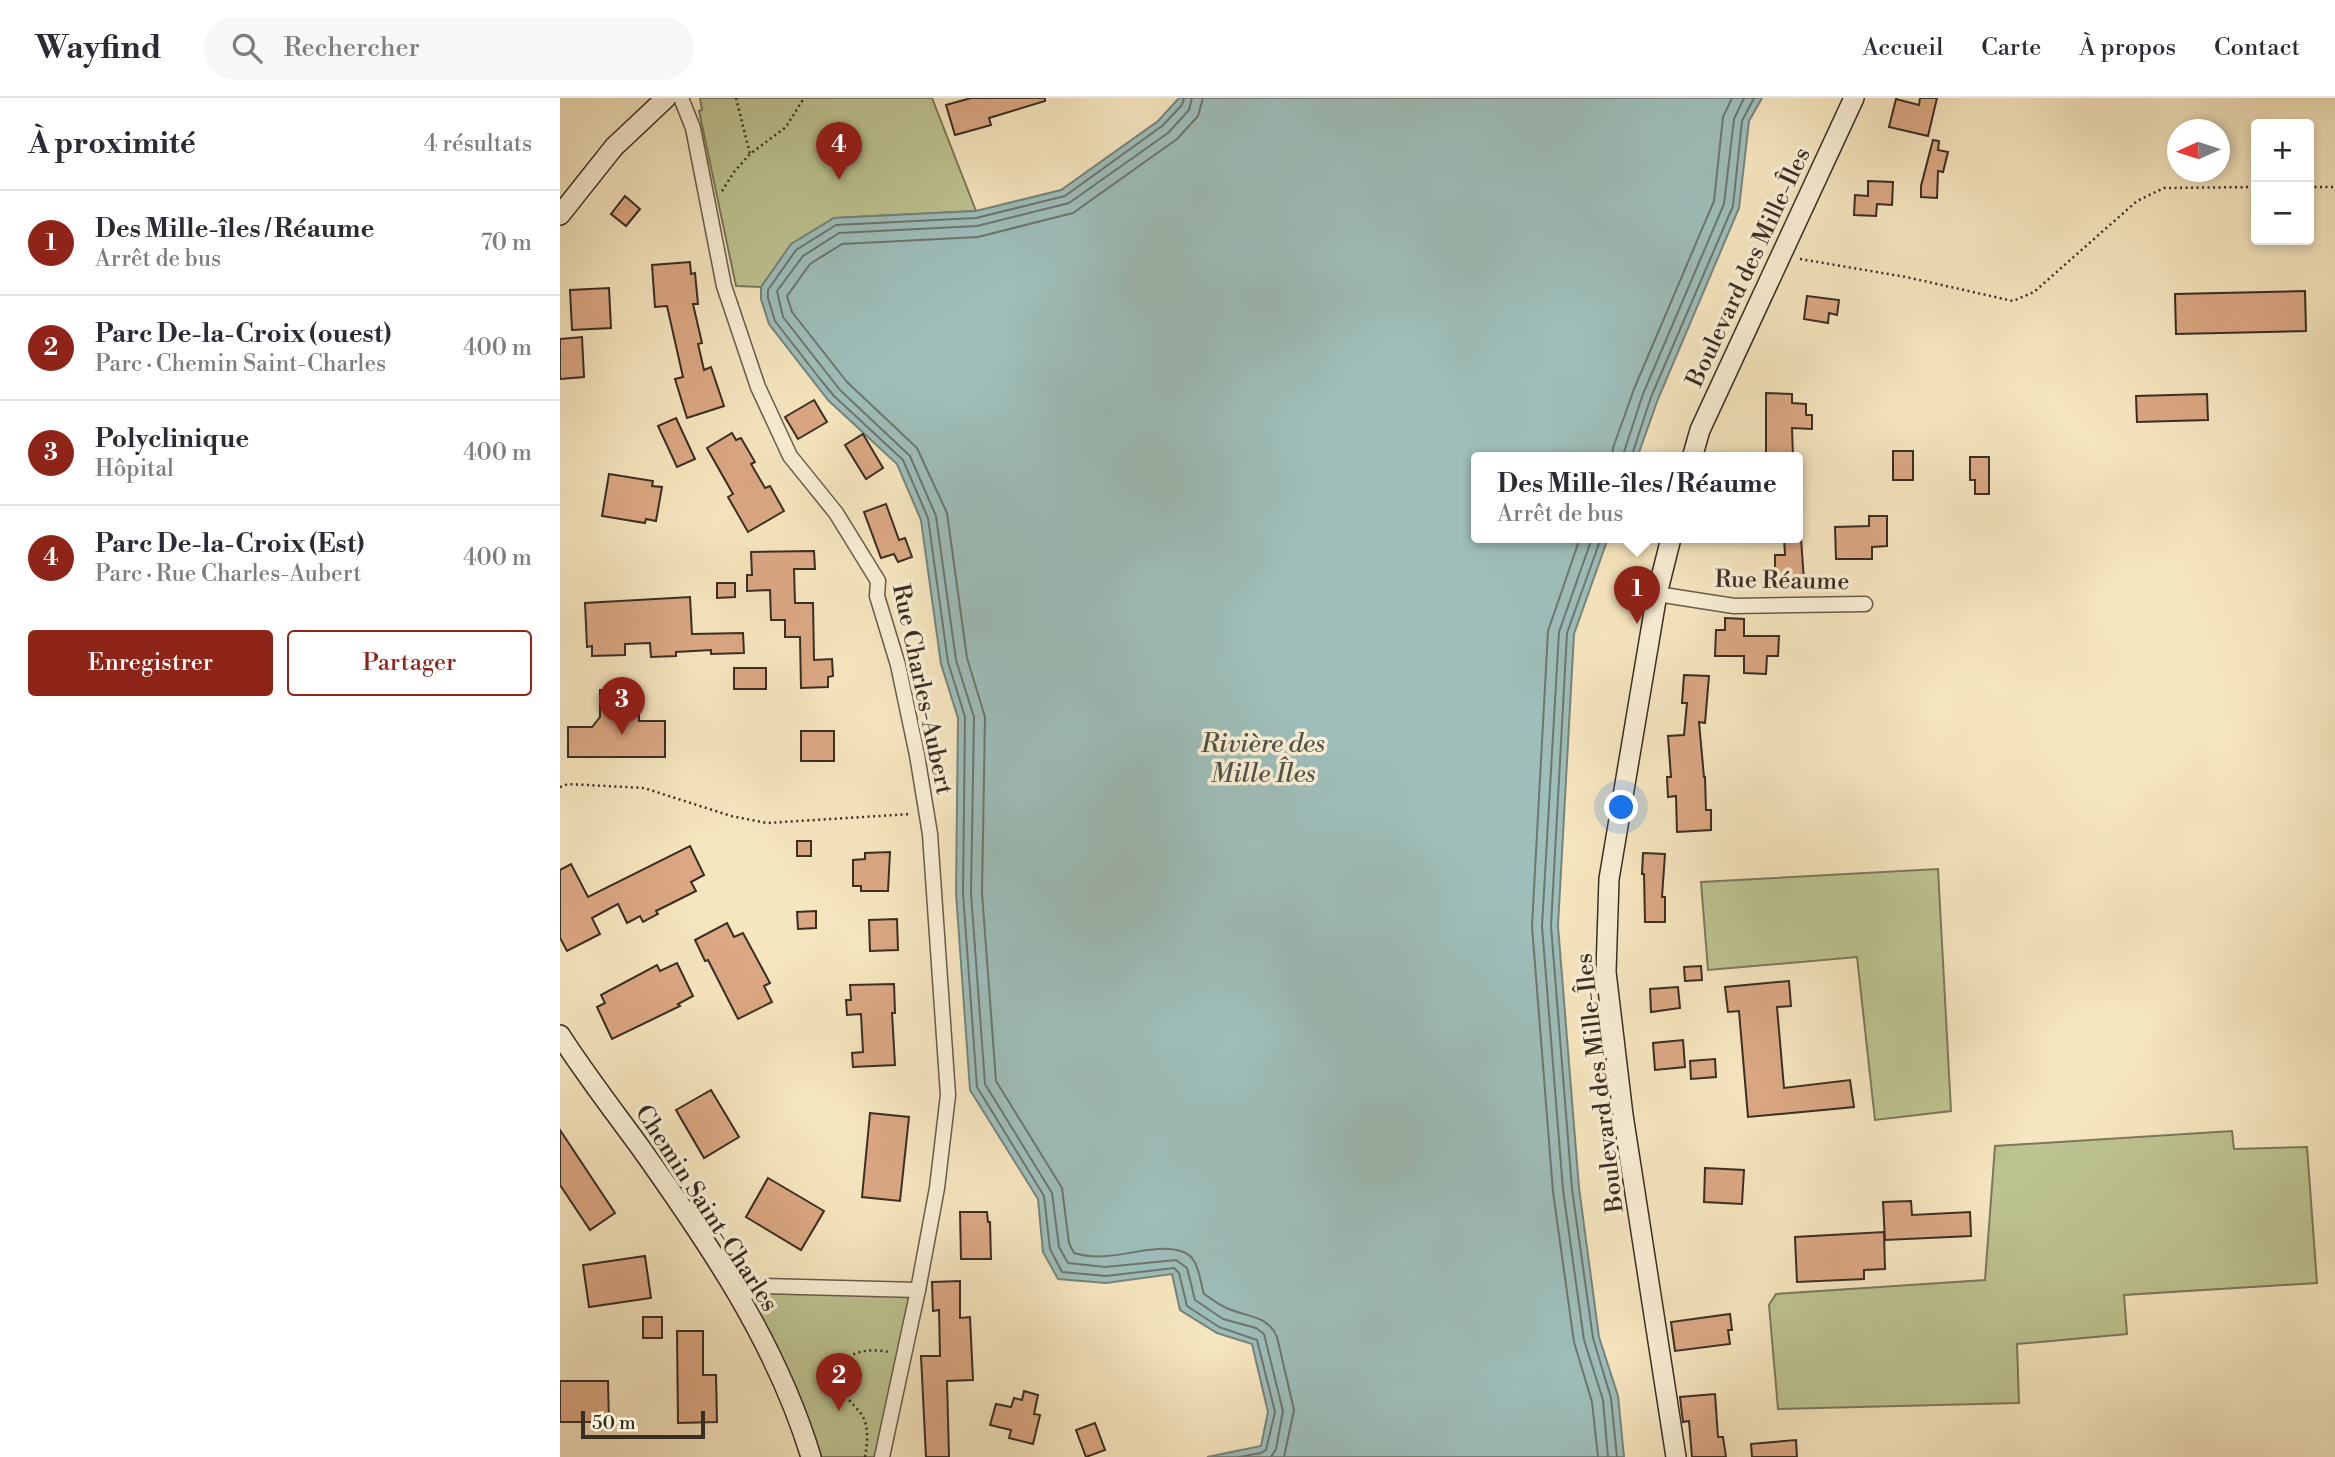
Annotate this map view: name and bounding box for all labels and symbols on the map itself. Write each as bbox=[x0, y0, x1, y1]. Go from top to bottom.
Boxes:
north arrow bbox=[2167, 119, 2230, 182]
pin: 4 bbox=[816, 122, 862, 180]
street label: Boulevard des Mille-Îles bbox=[1679, 142, 1818, 393]
street label: Rue Réaume bbox=[1714, 565, 1850, 597]
pin: 1 bbox=[1614, 566, 1660, 624]
street label: Rue Charles-Aubert bbox=[885, 581, 959, 798]
pin: 3 bbox=[599, 677, 645, 735]
water label: Rivière des Mille Îles bbox=[1200, 728, 1325, 790]
your location bbox=[1604, 790, 1638, 824]
street label: Boulevard des Mille-Îles bbox=[1568, 952, 1631, 1215]
street label: Chemin Saint-Charles bbox=[628, 1100, 784, 1318]
pin: 2 bbox=[816, 1353, 862, 1411]
scale bar bbox=[581, 1408, 705, 1440]

